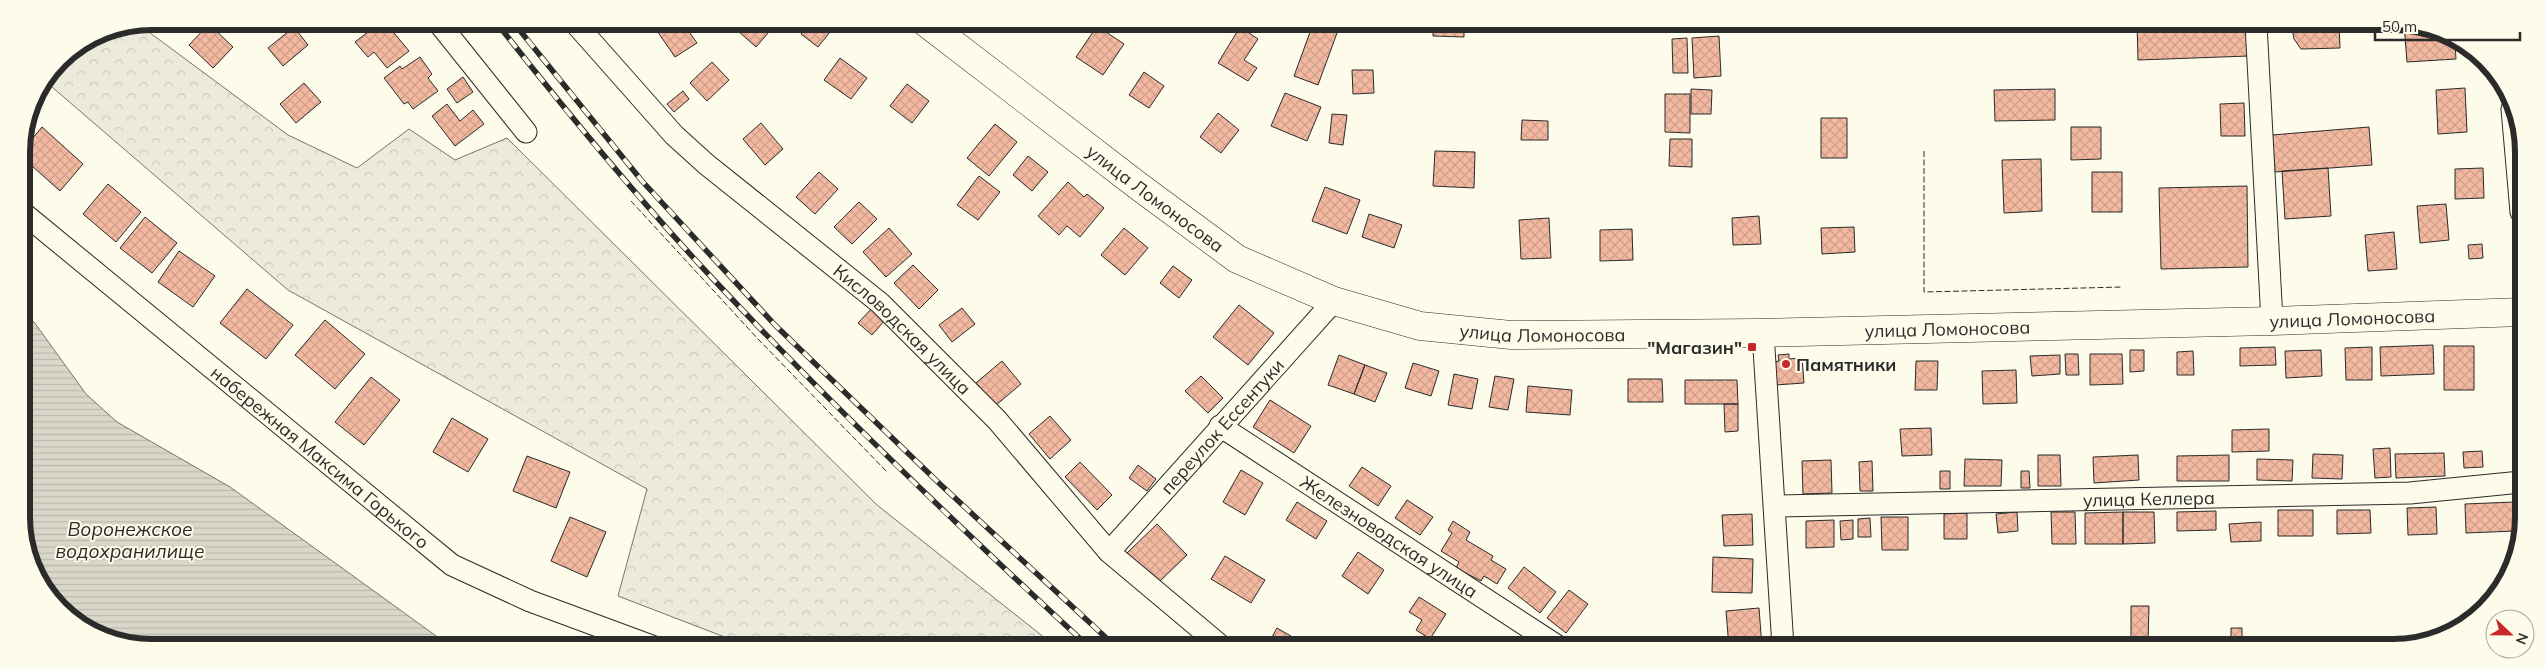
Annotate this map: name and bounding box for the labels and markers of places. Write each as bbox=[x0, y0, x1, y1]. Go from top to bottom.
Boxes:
place label: "Магазин" bbox=[1647, 336, 1742, 359]
marker: "Магазин" bbox=[1746, 341, 1758, 353]
place label: Памятники bbox=[1796, 353, 1896, 376]
marker: Памятники bbox=[1780, 358, 1792, 370]

